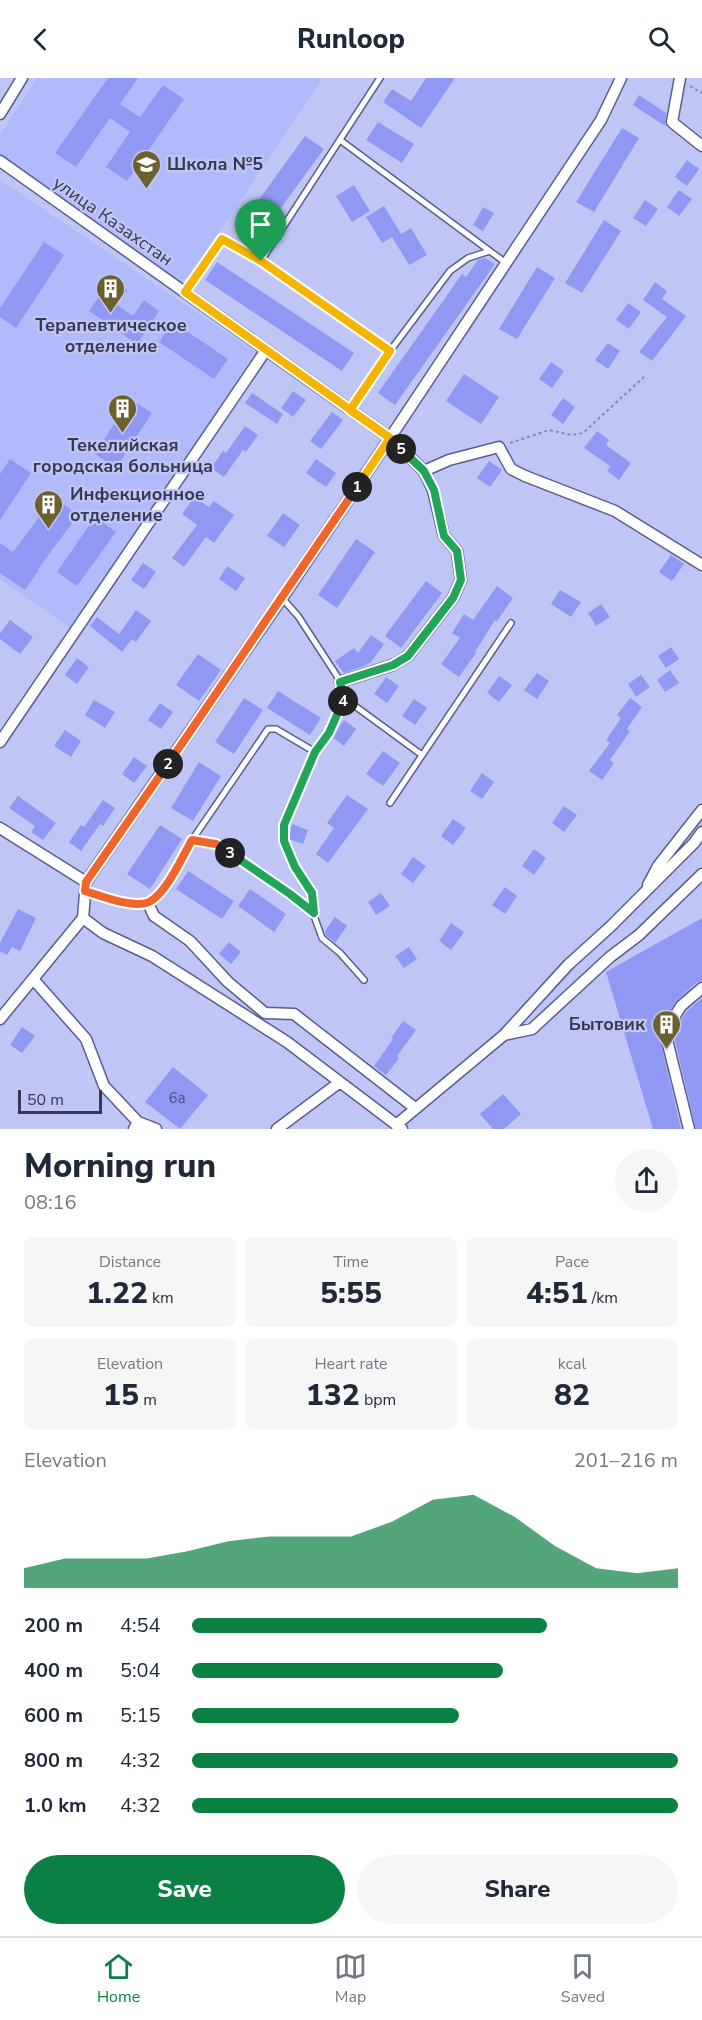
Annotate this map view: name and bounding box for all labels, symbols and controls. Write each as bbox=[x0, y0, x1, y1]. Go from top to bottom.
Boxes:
text: Runloop bbox=[297, 21, 405, 58]
icon: back bbox=[24, 23, 57, 56]
icon: search bbox=[645, 23, 678, 56]
school or university icon: Школа №5 bbox=[130, 148, 162, 190]
place label: Школа №5 bbox=[167, 152, 263, 176]
street label: улица Казахстан bbox=[48, 171, 178, 271]
pin bbox=[235, 199, 286, 261]
icon: arrive bbox=[244, 208, 277, 241]
building icon: Терапевтическое отделение bbox=[95, 272, 127, 314]
place label: Терапевтическое отделение bbox=[35, 313, 187, 358]
building icon: Текелийская городская больница bbox=[107, 392, 139, 434]
place label: Текелийская городская больница bbox=[33, 433, 213, 478]
pin: 5 bbox=[386, 434, 416, 464]
text: 5 bbox=[396, 438, 406, 460]
pin: 1 bbox=[342, 472, 372, 502]
text: 1 bbox=[352, 476, 362, 498]
place label: Инфекционное отделение bbox=[70, 482, 205, 527]
building icon: Инфекционное отделение bbox=[33, 488, 65, 530]
pin: 4 bbox=[328, 686, 358, 716]
text: 4 bbox=[338, 690, 348, 712]
pin: 2 bbox=[153, 749, 183, 779]
text: 2 bbox=[163, 753, 173, 775]
pin: 3 bbox=[215, 838, 245, 868]
text: 3 bbox=[225, 842, 235, 864]
building icon: Бытовик bbox=[650, 1008, 682, 1050]
place label: Бытовик bbox=[569, 1012, 646, 1036]
scale bar bbox=[18, 1087, 102, 1114]
house number: 6а bbox=[168, 1088, 186, 1108]
text: 50 m bbox=[27, 1089, 64, 1111]
text: Morning run bbox=[24, 1144, 216, 1189]
button: share bbox=[615, 1149, 678, 1212]
text: 08:16 bbox=[24, 1189, 77, 1216]
text: Distance bbox=[99, 1251, 161, 1273]
text: Time bbox=[333, 1251, 369, 1273]
text: Pace bbox=[555, 1251, 589, 1273]
text: 1.22 bbox=[86, 1273, 148, 1314]
text: 5:55 bbox=[320, 1273, 382, 1314]
text: 4:51 bbox=[526, 1273, 588, 1314]
text: km bbox=[148, 1287, 174, 1309]
text: /km bbox=[588, 1287, 618, 1309]
text: Elevation bbox=[97, 1353, 163, 1375]
text: Heart rate bbox=[314, 1353, 388, 1375]
text: kcal bbox=[558, 1353, 586, 1375]
text: 15 bbox=[103, 1375, 139, 1416]
text: 132 bbox=[306, 1375, 360, 1416]
text: 82 bbox=[554, 1375, 590, 1416]
text: m bbox=[139, 1389, 157, 1411]
text: bpm bbox=[360, 1389, 396, 1411]
text: Elevation bbox=[24, 1447, 107, 1474]
text: 201–216 m bbox=[574, 1447, 678, 1474]
text: 200 m bbox=[24, 1612, 83, 1639]
text: 4:54 bbox=[120, 1612, 161, 1639]
text: 400 m bbox=[24, 1657, 83, 1684]
text: 5:04 bbox=[120, 1657, 161, 1684]
text: 600 m bbox=[24, 1702, 83, 1729]
text: 5:15 bbox=[120, 1702, 161, 1729]
text: 800 m bbox=[24, 1747, 83, 1774]
text: 4:32 bbox=[120, 1747, 161, 1774]
text: 1.0 km bbox=[24, 1792, 87, 1819]
text: 4:32 bbox=[120, 1792, 161, 1819]
button: Save bbox=[24, 1855, 345, 1924]
button: Share bbox=[357, 1855, 678, 1924]
tab: Home bbox=[97, 1950, 140, 2008]
tab: Map bbox=[334, 1950, 367, 2008]
tab: Saved bbox=[561, 1950, 605, 2008]

